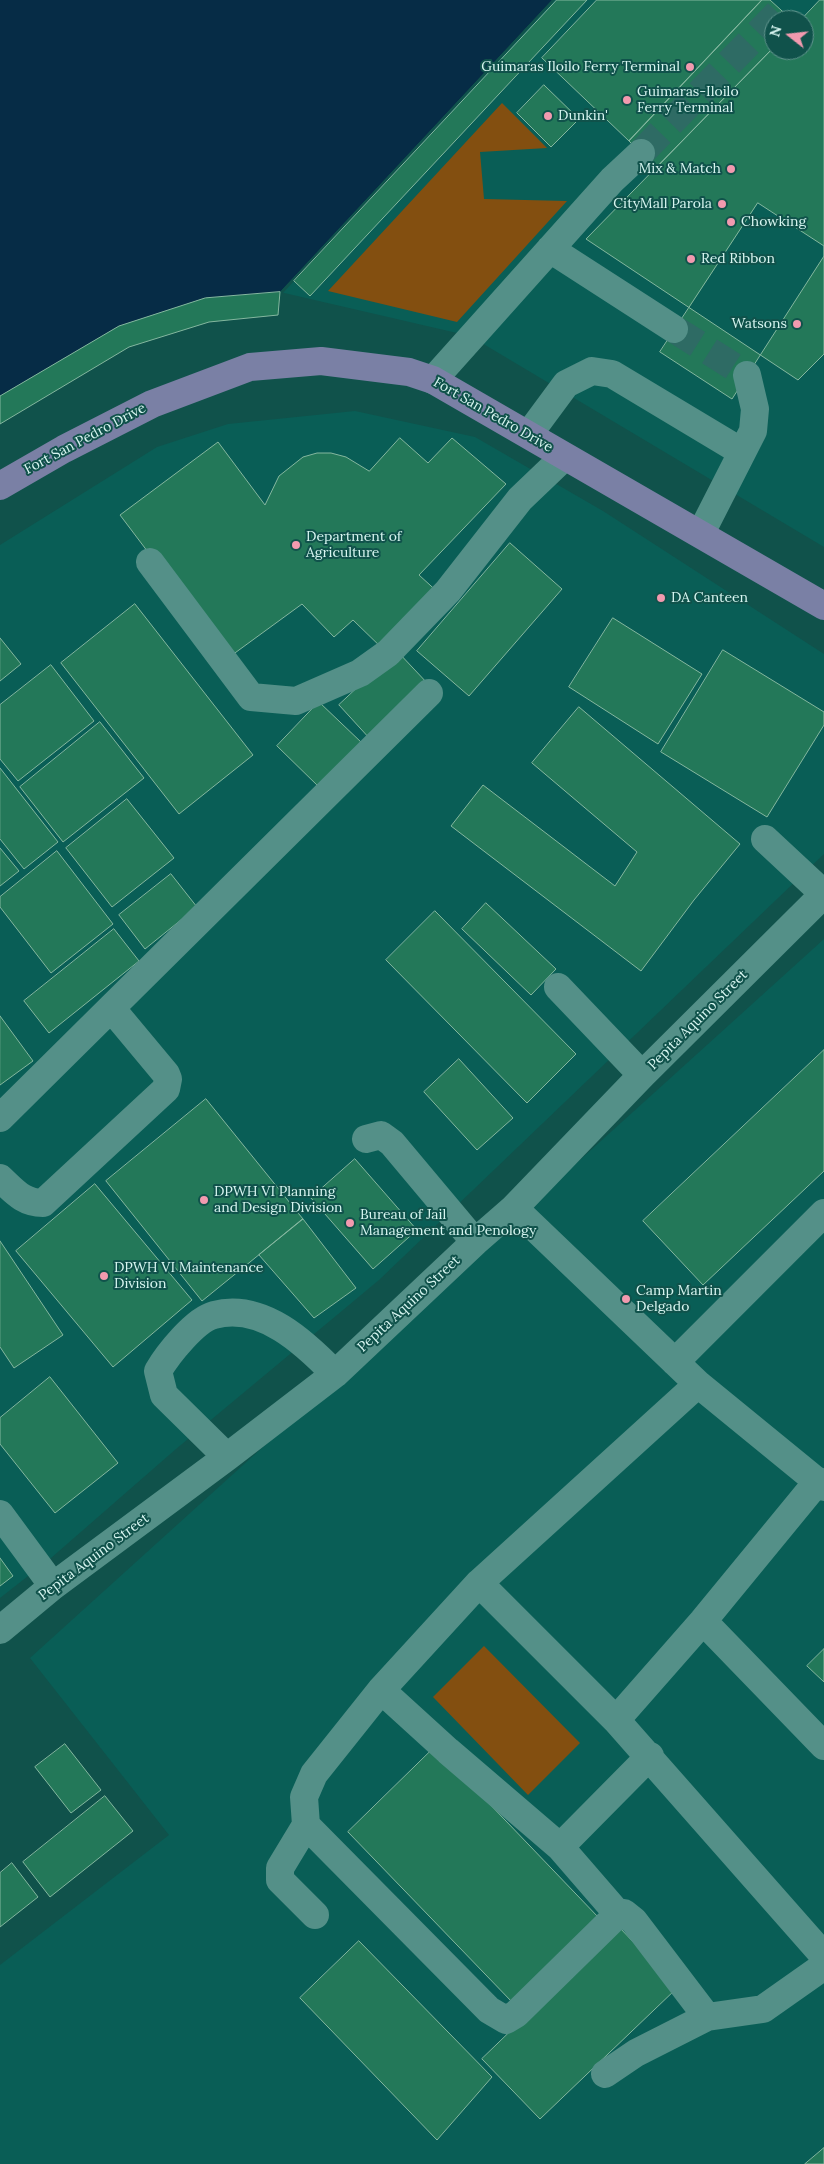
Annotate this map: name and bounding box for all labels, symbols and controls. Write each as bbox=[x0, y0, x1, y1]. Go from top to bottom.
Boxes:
north arrow bbox=[764, 10, 814, 60]
text: N bbox=[765, 23, 786, 39]
place label: Guimaras Iloilo Ferry Terminal bbox=[481, 59, 680, 75]
marker: Guimaras Iloilo Ferry Terminal bbox=[684, 61, 696, 73]
place label: Guimaras-Iloilo Ferry Terminal bbox=[637, 84, 739, 116]
marker: Guimaras-Iloilo Ferry Terminal bbox=[621, 94, 633, 106]
place label: Dunkin' bbox=[558, 108, 608, 124]
marker: Dunkin' bbox=[542, 110, 554, 122]
place label: Mix & Match bbox=[638, 161, 721, 177]
marker: Mix & Match bbox=[725, 163, 737, 175]
place label: CityMall Parola bbox=[613, 196, 712, 212]
marker: CityMall Parola bbox=[716, 198, 728, 210]
place label: Chowking bbox=[741, 214, 806, 230]
marker: Chowking bbox=[725, 216, 737, 228]
place label: Red Ribbon bbox=[701, 251, 775, 267]
marker: Red Ribbon bbox=[685, 253, 697, 265]
place label: Watsons bbox=[731, 316, 787, 332]
marker: Watsons bbox=[791, 318, 803, 330]
street label: Fort San Pedro Drive bbox=[430, 374, 556, 456]
street label: Fort San Pedro Drive bbox=[21, 400, 149, 478]
place label: Department of Agriculture bbox=[306, 529, 402, 562]
marker: Department of Agriculture bbox=[290, 539, 302, 551]
place label: DA Canteen bbox=[671, 590, 748, 606]
marker: DA Canteen bbox=[655, 592, 667, 604]
street label: Pepita Aquino Street bbox=[645, 967, 751, 1073]
place label: DPWH VI Planning and Design Division bbox=[214, 1184, 343, 1216]
marker: DPWH VI Planning and Design Division bbox=[198, 1194, 210, 1206]
place label: Bureau of Jail Management and Penology bbox=[360, 1207, 536, 1240]
marker: Bureau of Jail Management and Penology bbox=[344, 1217, 356, 1229]
street label: Pepita Aquino Street bbox=[354, 1252, 464, 1356]
place label: DPWH VI Maintenance Division bbox=[114, 1260, 263, 1292]
marker: DPWH VI Maintenance Division bbox=[98, 1270, 110, 1282]
place label: Camp Martin Delgado bbox=[636, 1283, 722, 1315]
marker: Camp Martin Delgado bbox=[620, 1293, 632, 1305]
street label: Pepita Aquino Street bbox=[35, 1510, 153, 1604]

